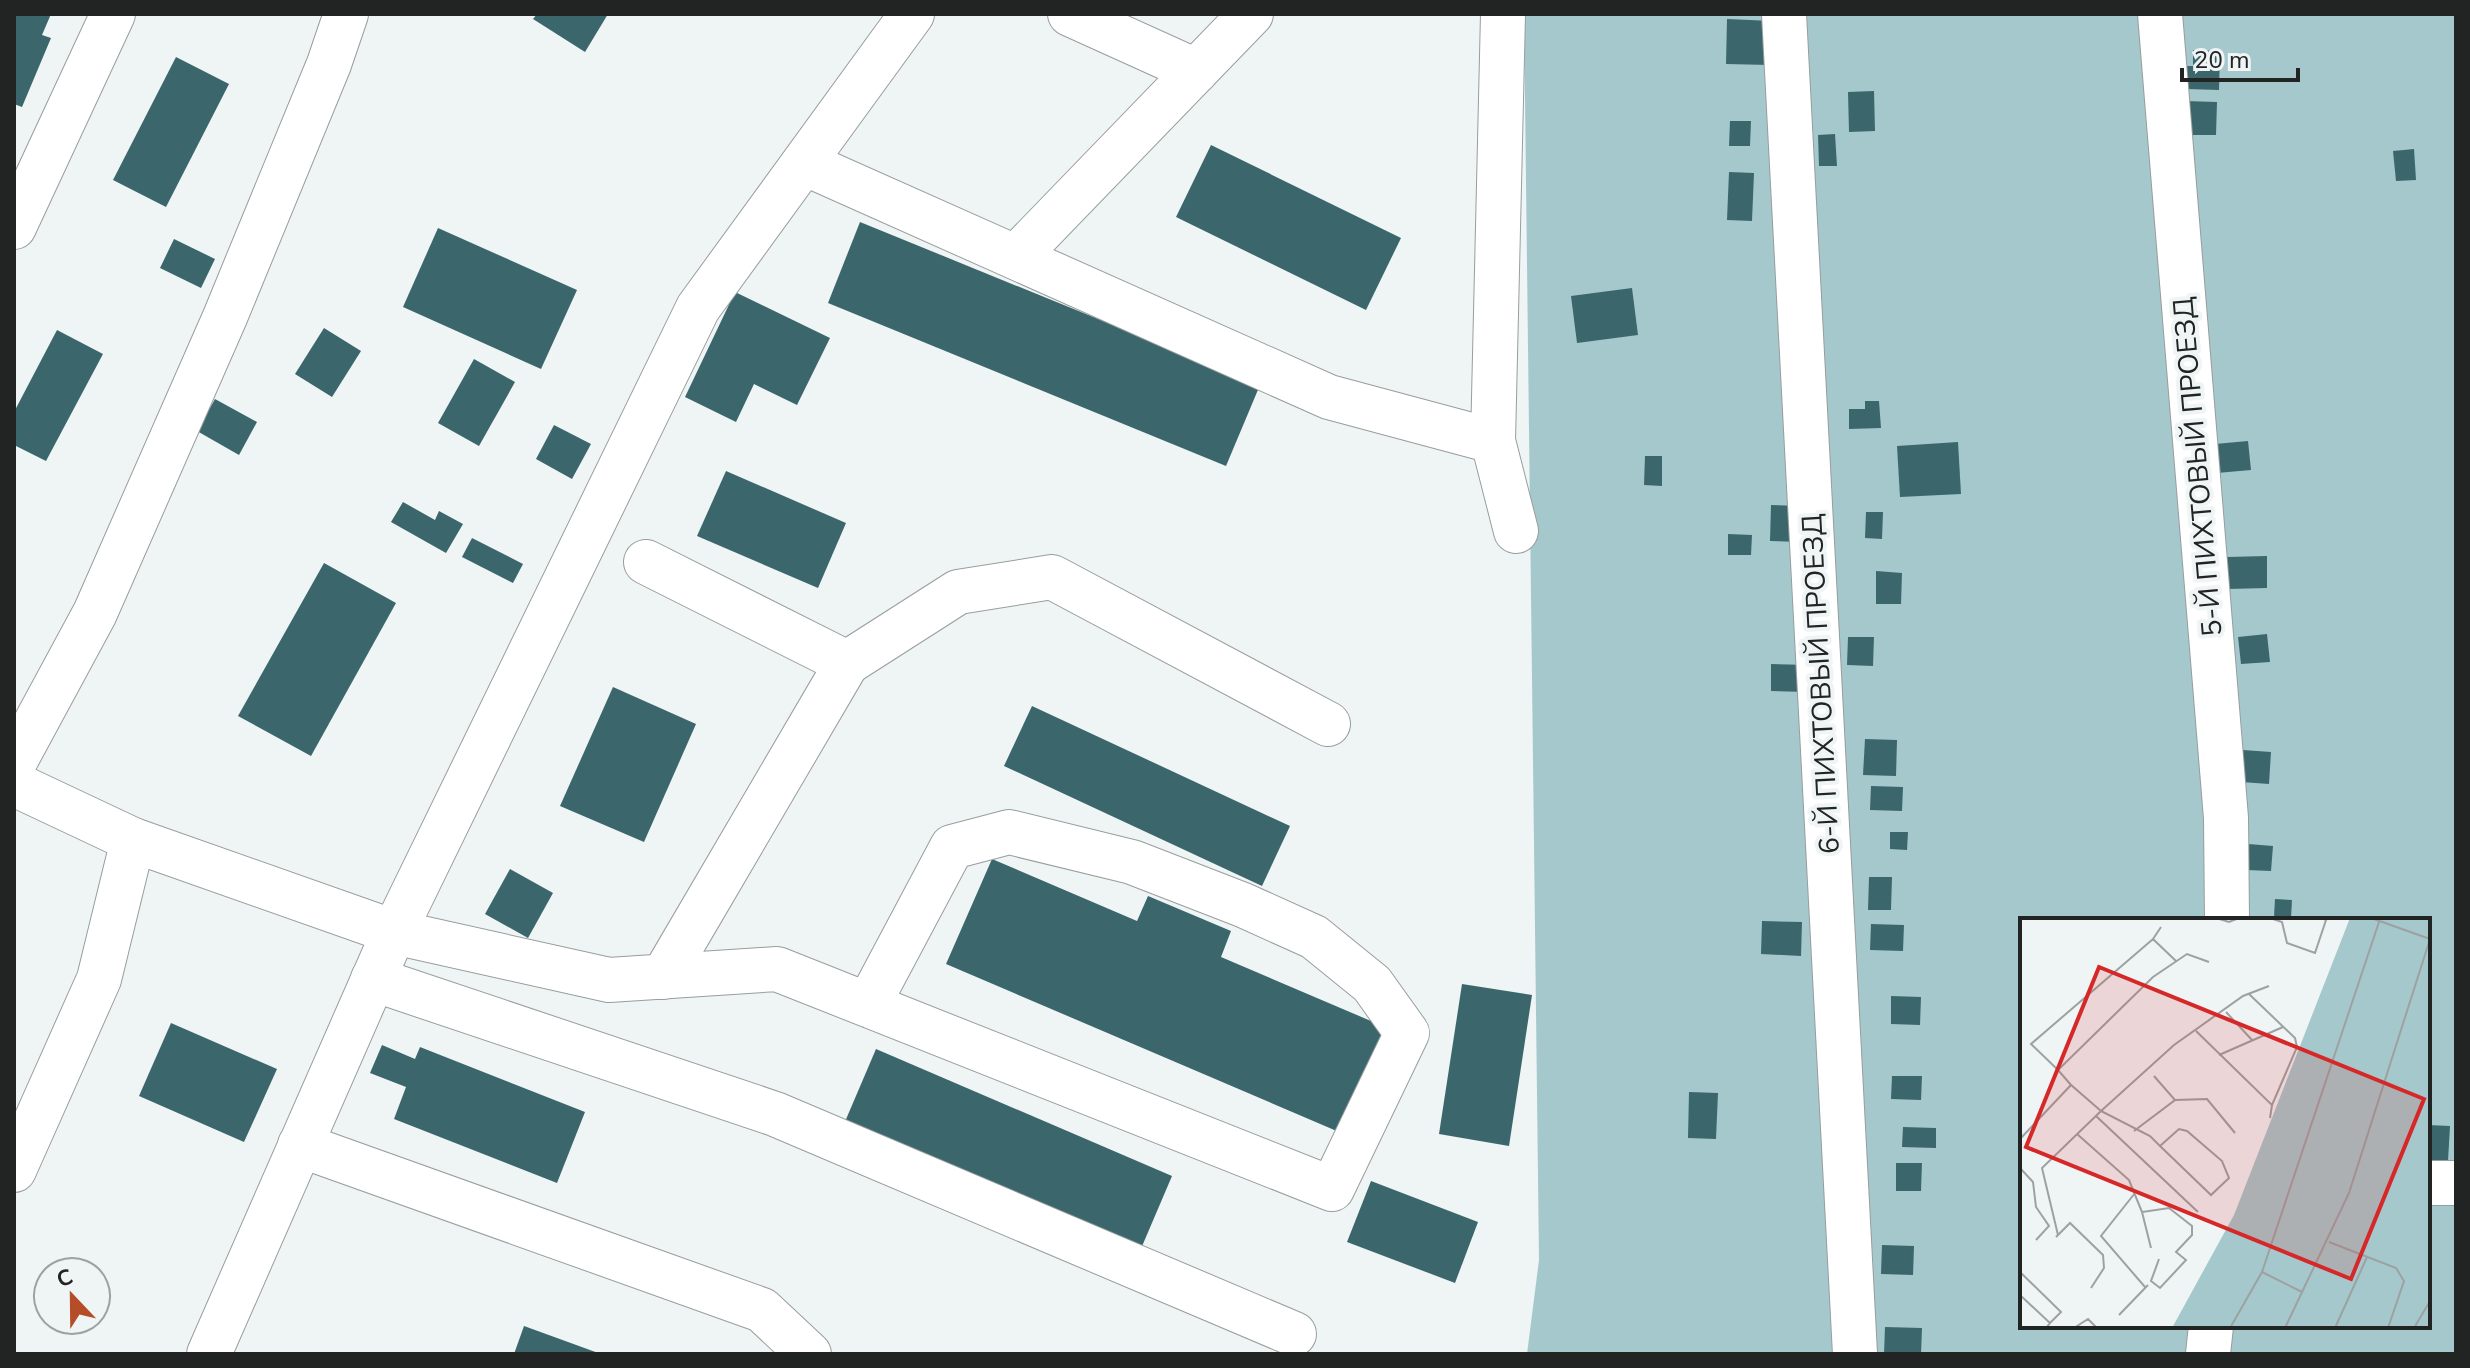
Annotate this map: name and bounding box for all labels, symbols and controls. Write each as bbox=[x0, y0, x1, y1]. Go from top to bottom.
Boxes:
scale bar bbox=[2182, 32, 2298, 82]
text: 20 m bbox=[2194, 44, 2250, 76]
street label: 5-Й ПИХТОВЫЙ ПРОЕЗД bbox=[2164, 295, 2232, 638]
street label: 6-Й ПИХТОВЫЙ ПРОЕЗД bbox=[1793, 513, 1849, 855]
inset map bbox=[2020, 918, 2430, 1328]
north arrow bbox=[32, 1256, 112, 1336]
text: С bbox=[52, 1262, 77, 1295]

